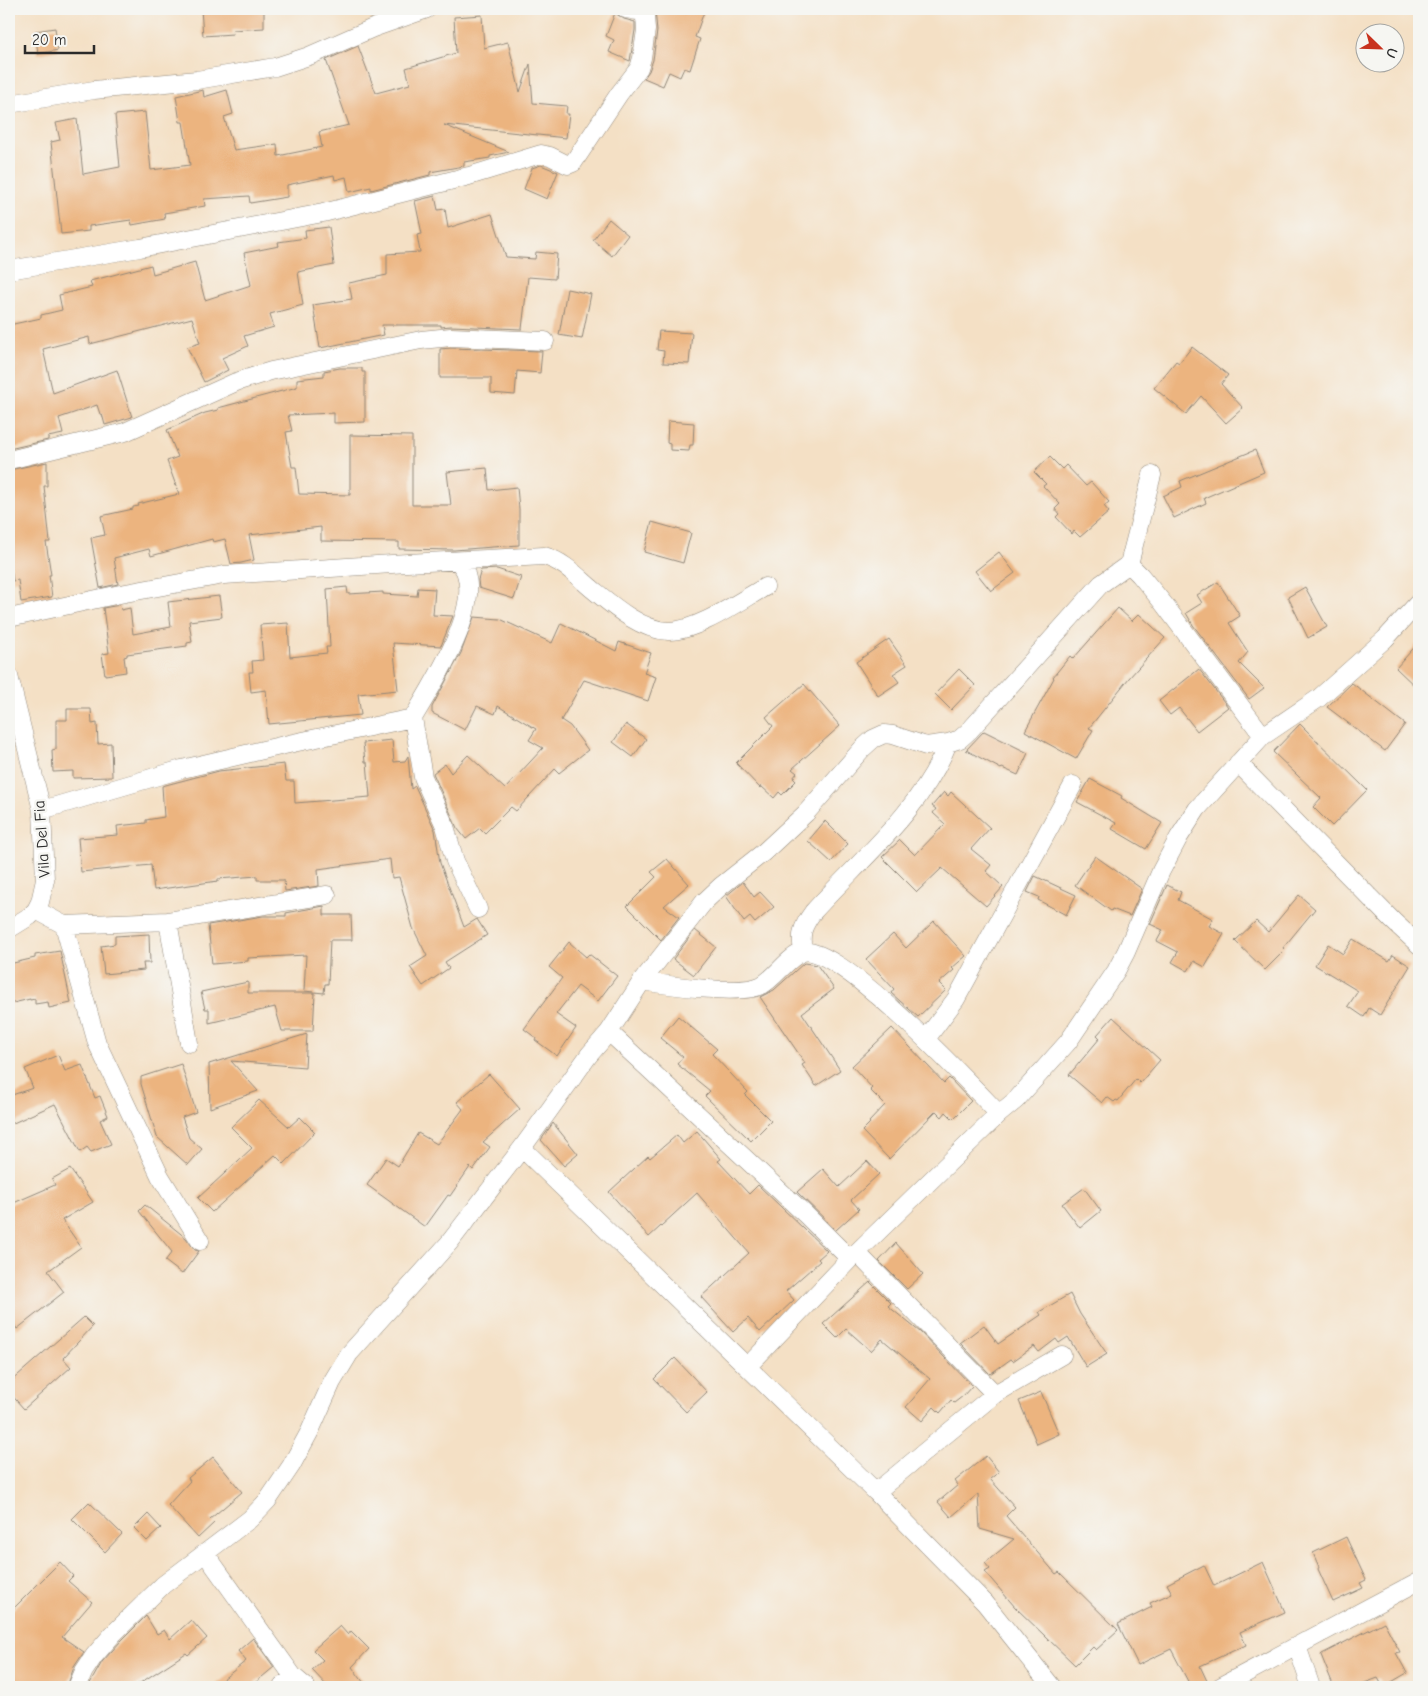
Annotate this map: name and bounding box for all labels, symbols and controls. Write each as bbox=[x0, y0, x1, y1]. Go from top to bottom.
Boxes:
scale bar bbox=[25, 22, 94, 54]
north arrow bbox=[1356, 22, 1406, 72]
text: 20 m bbox=[32, 31, 66, 49]
text: U bbox=[1382, 45, 1401, 61]
street label: Vila Del Fia bbox=[30, 800, 54, 878]

